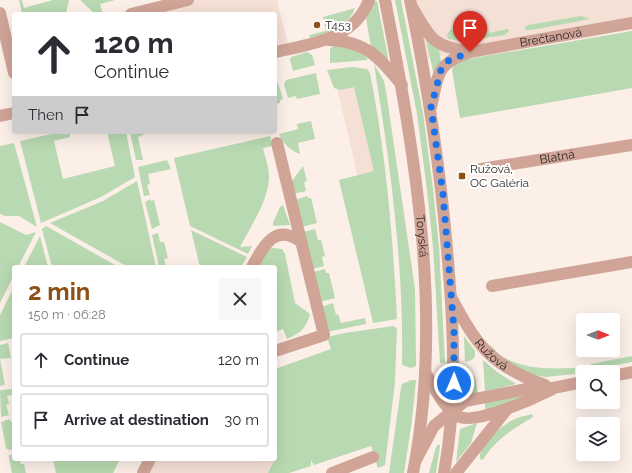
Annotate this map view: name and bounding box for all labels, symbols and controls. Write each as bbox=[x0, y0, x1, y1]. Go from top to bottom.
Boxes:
pin bbox=[453, 11, 487, 52]
icon: arrive bbox=[459, 17, 481, 39]
place label: T453 bbox=[325, 18, 351, 32]
marker: T453 bbox=[312, 20, 322, 30]
street label: Brečtanová bbox=[518, 25, 583, 50]
text: 120 m bbox=[94, 27, 174, 60]
icon: ahead bbox=[28, 28, 80, 80]
text: Continue bbox=[94, 61, 169, 82]
icon: arrive bbox=[71, 104, 93, 126]
text: Then bbox=[28, 106, 63, 124]
street label: Blatná bbox=[538, 147, 576, 167]
place label: Ružová, OC Galéria bbox=[470, 162, 529, 190]
marker: Ružová, OC Galéria bbox=[457, 171, 467, 181]
street label: Toryská bbox=[413, 214, 431, 258]
text: 2 min bbox=[28, 277, 90, 306]
button: close bbox=[219, 278, 261, 320]
text: 150 m · 06:28 bbox=[28, 307, 106, 322]
north arrow bbox=[576, 313, 620, 357]
map controls bbox=[576, 313, 620, 461]
street label: Ružová bbox=[472, 336, 511, 373]
icon: ahead bbox=[30, 349, 52, 371]
text: Continue bbox=[64, 351, 129, 369]
text: 120 m bbox=[218, 351, 259, 369]
position arrow bbox=[433, 362, 475, 404]
button: search bbox=[576, 365, 620, 409]
icon: arrive bbox=[30, 409, 52, 431]
text: Arrive at destination bbox=[64, 411, 209, 429]
text: 30 m bbox=[224, 411, 259, 429]
button: layers bbox=[576, 417, 620, 461]

